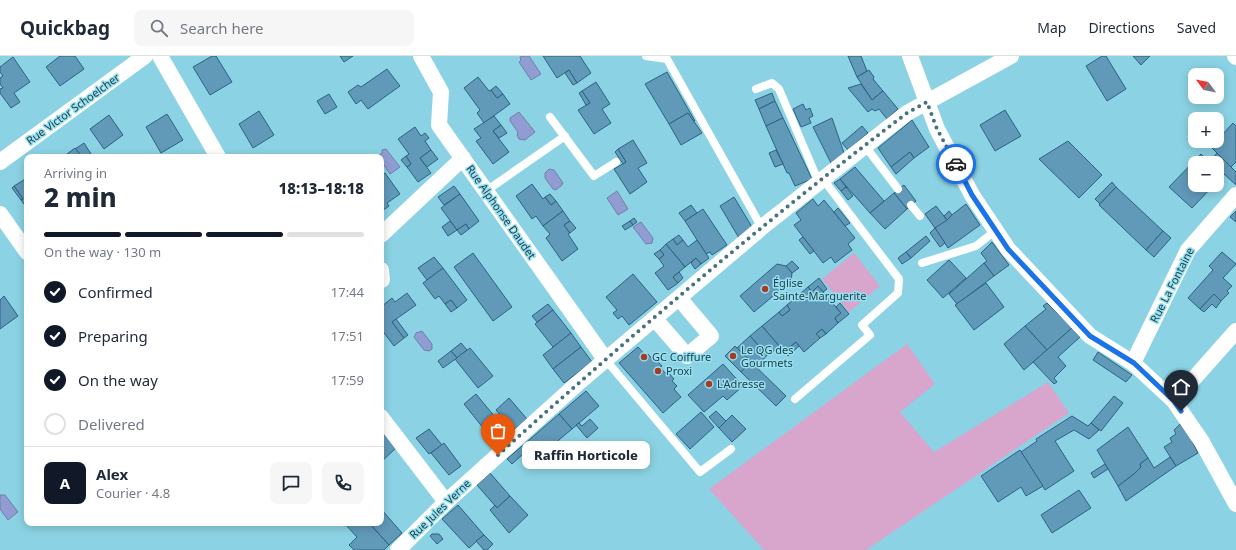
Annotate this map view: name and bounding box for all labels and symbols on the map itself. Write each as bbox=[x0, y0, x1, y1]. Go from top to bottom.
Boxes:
north arrow bbox=[1188, 68, 1224, 104]
street label: Rue Victor Schoelcher bbox=[23, 69, 123, 148]
courier bbox=[936, 144, 976, 184]
street label: Rue Alphonse Daudet bbox=[463, 162, 540, 262]
street label: Rue La Fontaine bbox=[1146, 245, 1197, 325]
place label: Église Sainte-Marguerite bbox=[773, 275, 866, 303]
marker: Église Sainte-Marguerite bbox=[760, 284, 770, 294]
place label: Le QG des Gourmets bbox=[741, 342, 794, 370]
place label: GC Coiffure bbox=[652, 349, 711, 364]
marker: Le QG des Gourmets bbox=[728, 351, 738, 361]
marker: GC Coiffure bbox=[639, 352, 649, 362]
place label: Proxi bbox=[666, 363, 692, 378]
marker: Proxi bbox=[653, 366, 663, 376]
pin bbox=[1164, 370, 1198, 411]
place label: L'Adresse bbox=[717, 376, 765, 391]
marker: L'Adresse bbox=[704, 379, 714, 389]
pin bbox=[481, 414, 515, 455]
callout: Raffin Horticole bbox=[522, 441, 650, 469]
street label: Rue Jules Verne bbox=[406, 476, 474, 542]

